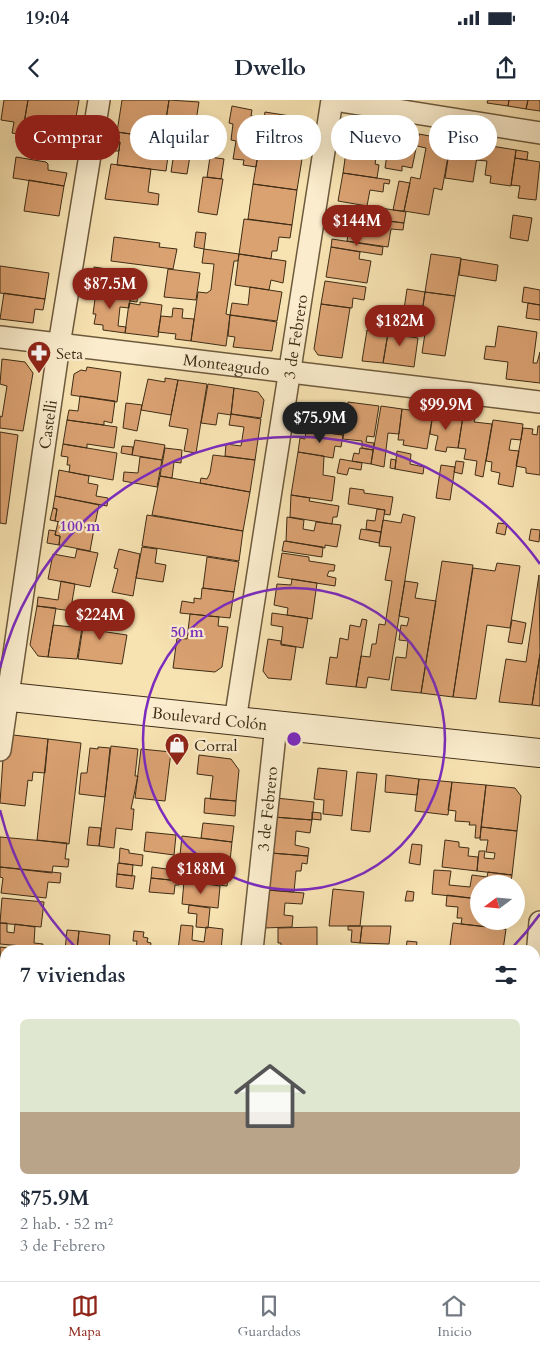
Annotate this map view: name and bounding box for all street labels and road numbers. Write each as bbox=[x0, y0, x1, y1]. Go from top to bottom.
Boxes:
street label: 3 de Febrero bbox=[279, 293, 314, 381]
street label: Monteagudo bbox=[182, 349, 271, 381]
street label: Castelli bbox=[34, 398, 63, 451]
street label: Boulevard Colón bbox=[151, 702, 269, 736]
street label: 3 de Febrero bbox=[253, 765, 284, 852]

